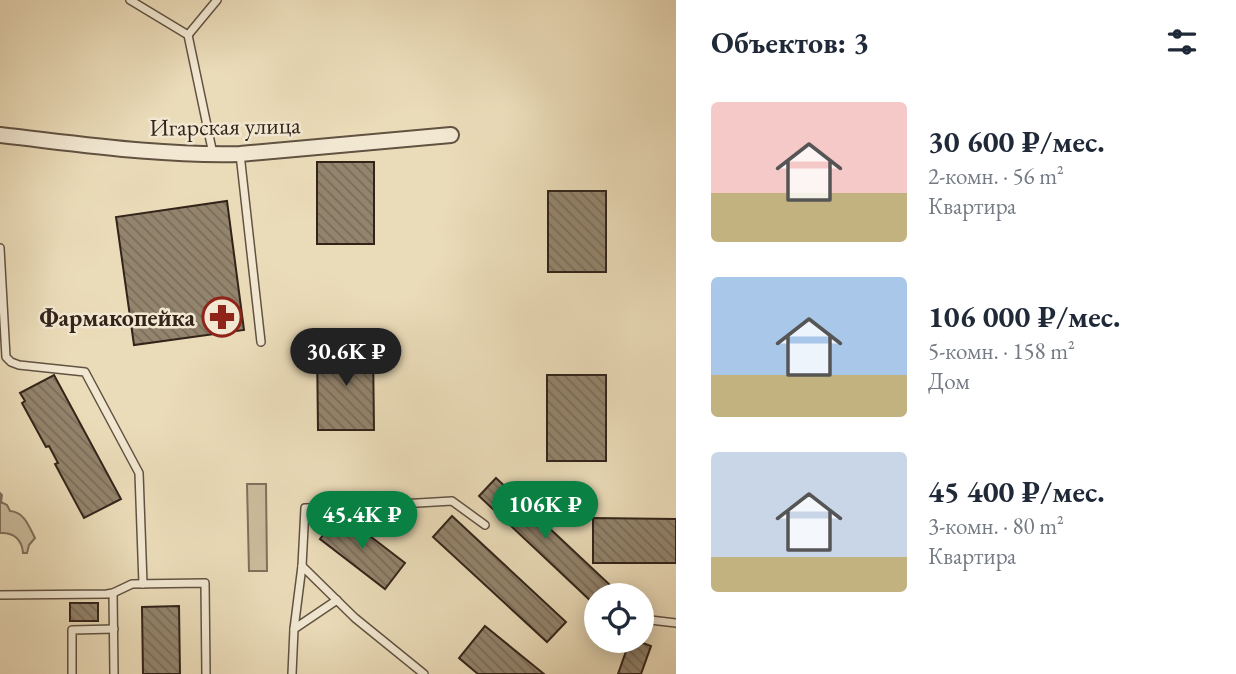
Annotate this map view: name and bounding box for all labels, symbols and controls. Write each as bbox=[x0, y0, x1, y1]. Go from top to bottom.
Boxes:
text: Объектов: 3 bbox=[711, 23, 869, 62]
icon: filters bbox=[1163, 23, 1201, 61]
street label: Игарская улица bbox=[149, 109, 301, 143]
text: 30 600 ₽/мес. bbox=[928, 122, 1105, 161]
icon: home bbox=[767, 130, 851, 214]
text: 2-комн. · 56 m² bbox=[928, 161, 1064, 191]
text: Квартира bbox=[928, 191, 1016, 221]
pharmacy icon: Фармакопейка bbox=[201, 296, 243, 338]
text: 106 000 ₽/мес. bbox=[928, 297, 1121, 336]
place label: Фармакопейка bbox=[39, 302, 195, 333]
icon: home bbox=[767, 305, 851, 389]
pin: 30.6K ₽ bbox=[281, 328, 411, 388]
text: 30.6K ₽ bbox=[306, 336, 386, 366]
text: 5-комн. · 158 m² bbox=[928, 336, 1075, 366]
text: Дом bbox=[928, 366, 970, 396]
text: 45 400 ₽/мес. bbox=[928, 472, 1105, 511]
icon: home bbox=[767, 480, 851, 564]
pin: 106K ₽ bbox=[488, 482, 602, 541]
text: 106K ₽ bbox=[508, 489, 582, 519]
pin: 45.4K ₽ bbox=[297, 491, 427, 551]
text: 45.4K ₽ bbox=[322, 499, 402, 529]
text: 3-комн. · 80 m² bbox=[928, 511, 1064, 541]
text: Квартира bbox=[928, 541, 1016, 571]
map controls bbox=[584, 583, 654, 653]
button: locate bbox=[584, 583, 654, 653]

